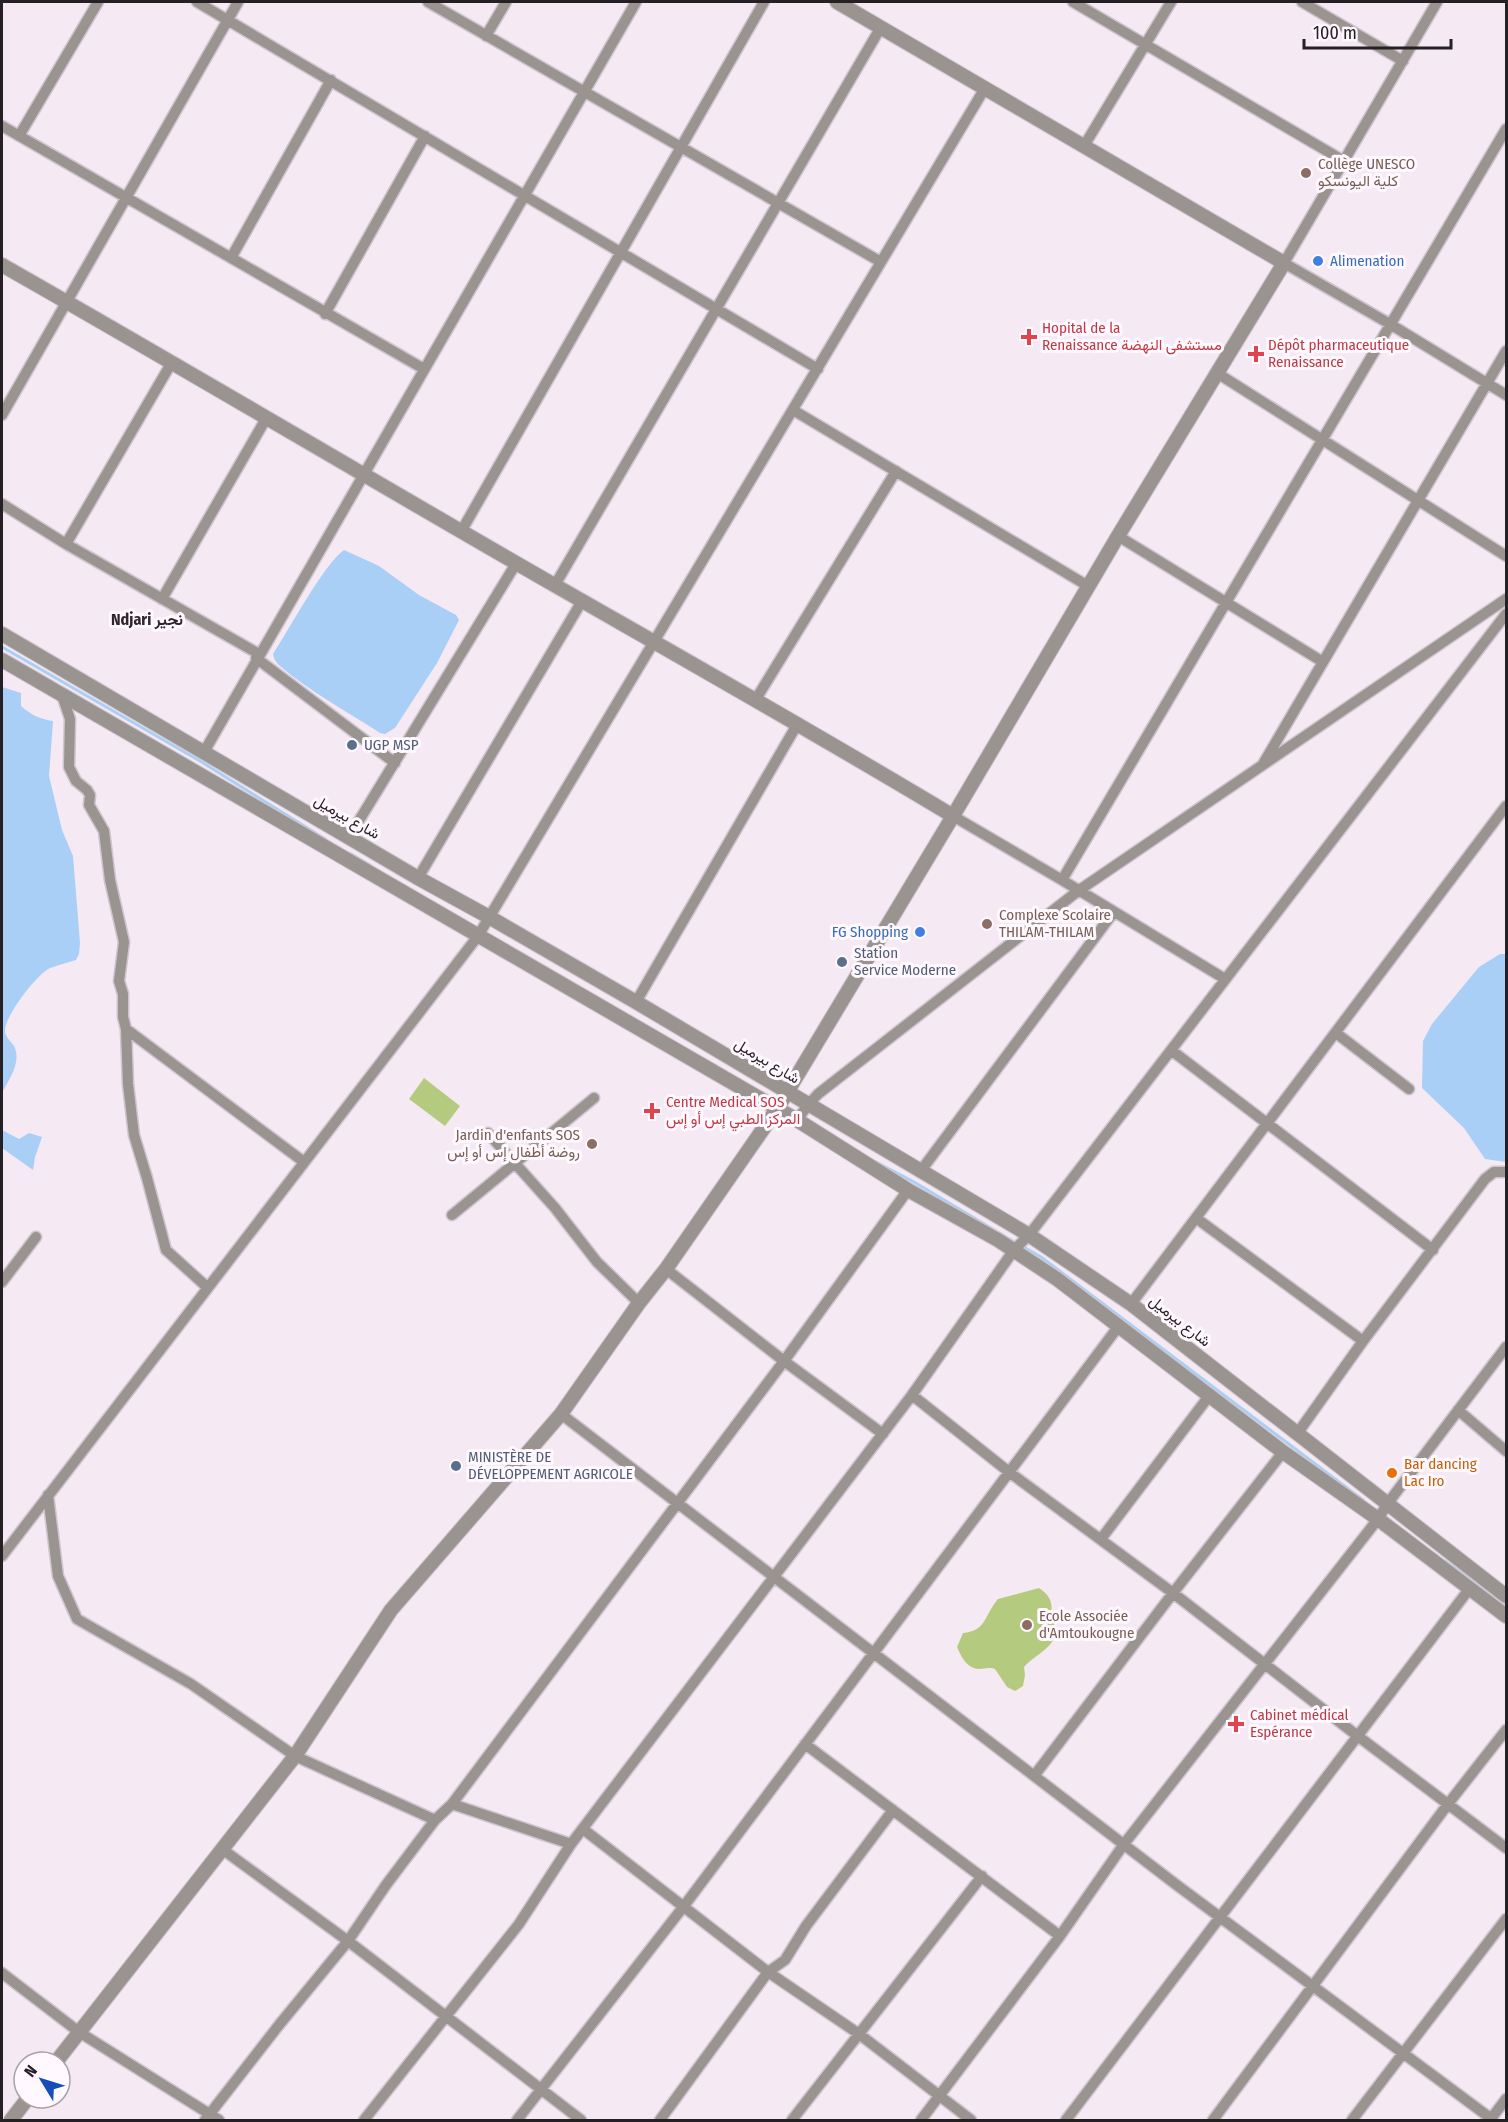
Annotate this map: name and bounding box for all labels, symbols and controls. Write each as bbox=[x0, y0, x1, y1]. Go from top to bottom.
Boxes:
scale bar bbox=[1304, 12, 1451, 50]
text: 100 m bbox=[1313, 22, 1357, 44]
place label: Collège UNESCO كلية اليونسكو bbox=[1318, 155, 1415, 190]
marker: Collège UNESCO كلية اليونسكو bbox=[1299, 166, 1313, 180]
place label: Alimenation bbox=[1330, 252, 1404, 270]
marker: Alimenation bbox=[1311, 254, 1325, 268]
place label: Hopital de la Renaissance مستشفى النهضة bbox=[1042, 319, 1222, 355]
marker: Hopital de la Renaissance مستشفى النهضة bbox=[1020, 328, 1038, 346]
place label: Dépôt pharmaceutique Renaissance bbox=[1268, 336, 1409, 371]
marker: Dépôt pharmaceutique Renaissance bbox=[1249, 347, 1263, 361]
district label: Ndjari نجير bbox=[111, 610, 183, 630]
place label: UGP MSP bbox=[364, 736, 419, 754]
marker: UGP MSP bbox=[345, 738, 359, 752]
street label: شارع بيرميل bbox=[310, 791, 383, 845]
place label: Complexe Scolaire THILAM-THILAM bbox=[999, 906, 1111, 941]
marker: Complexe Scolaire THILAM-THILAM bbox=[980, 917, 994, 931]
place label: FG Shopping bbox=[832, 923, 908, 941]
marker: FG Shopping bbox=[913, 925, 927, 939]
place label: Station Service Moderne bbox=[854, 944, 956, 979]
marker: Station Service Moderne bbox=[835, 955, 849, 969]
street label: شارع بيرميل bbox=[730, 1035, 803, 1089]
place label: Centre Medical SOS المركز الطبي إس أو إس bbox=[666, 1093, 800, 1132]
marker: Centre Medical SOS المركز الطبي إس أو إس bbox=[643, 1102, 661, 1120]
place label: Jardin d'enfants SOS روضة أطفال إس أو إس bbox=[447, 1126, 580, 1162]
marker: Jardin d'enfants SOS روضة أطفال إس أو إس bbox=[585, 1137, 599, 1151]
street label: شارع بيرميل bbox=[1145, 1292, 1214, 1352]
place label: MINISTÈRE DE DÉVELOPPEMENT AGRICOLE bbox=[468, 1448, 633, 1483]
place label: Bar dancing Lac Iro bbox=[1404, 1455, 1477, 1490]
marker: MINISTÈRE DE DÉVELOPPEMENT AGRICOLE bbox=[449, 1459, 463, 1473]
marker: Bar dancing Lac Iro bbox=[1385, 1466, 1399, 1480]
place label: Ecole Associée d'Amtoukougne bbox=[1039, 1607, 1134, 1642]
marker: Ecole Associée d'Amtoukougne bbox=[1020, 1618, 1034, 1632]
place label: Cabinet médical Espérance bbox=[1250, 1706, 1349, 1741]
marker: Cabinet médical Espérance bbox=[1227, 1715, 1245, 1733]
north arrow bbox=[12, 2050, 72, 2110]
text: N bbox=[20, 2061, 41, 2081]

